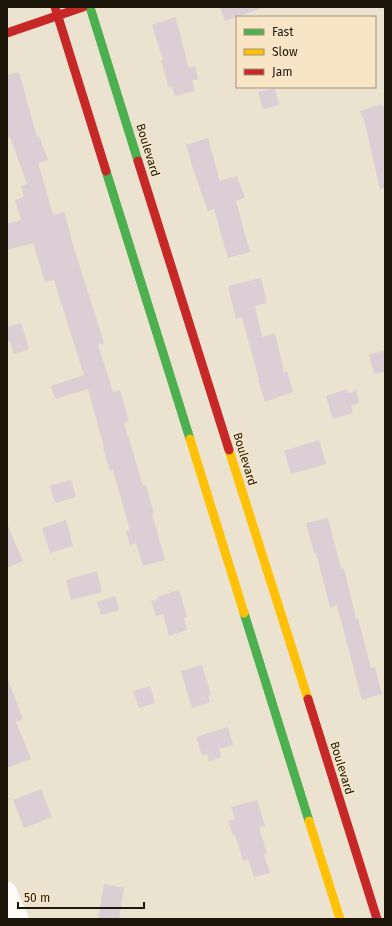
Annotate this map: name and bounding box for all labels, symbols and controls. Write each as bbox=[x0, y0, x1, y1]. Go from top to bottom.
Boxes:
legend bbox=[236, 16, 376, 88]
text: Fast bbox=[272, 25, 294, 39]
text: Slow bbox=[272, 45, 298, 59]
text: Jam bbox=[272, 65, 292, 79]
street label: Boulevard bbox=[133, 122, 163, 178]
street label: Boulevard bbox=[230, 431, 260, 487]
street label: Boulevard bbox=[327, 740, 357, 796]
scale bar bbox=[18, 884, 144, 910]
text: 50 m bbox=[24, 891, 50, 905]

